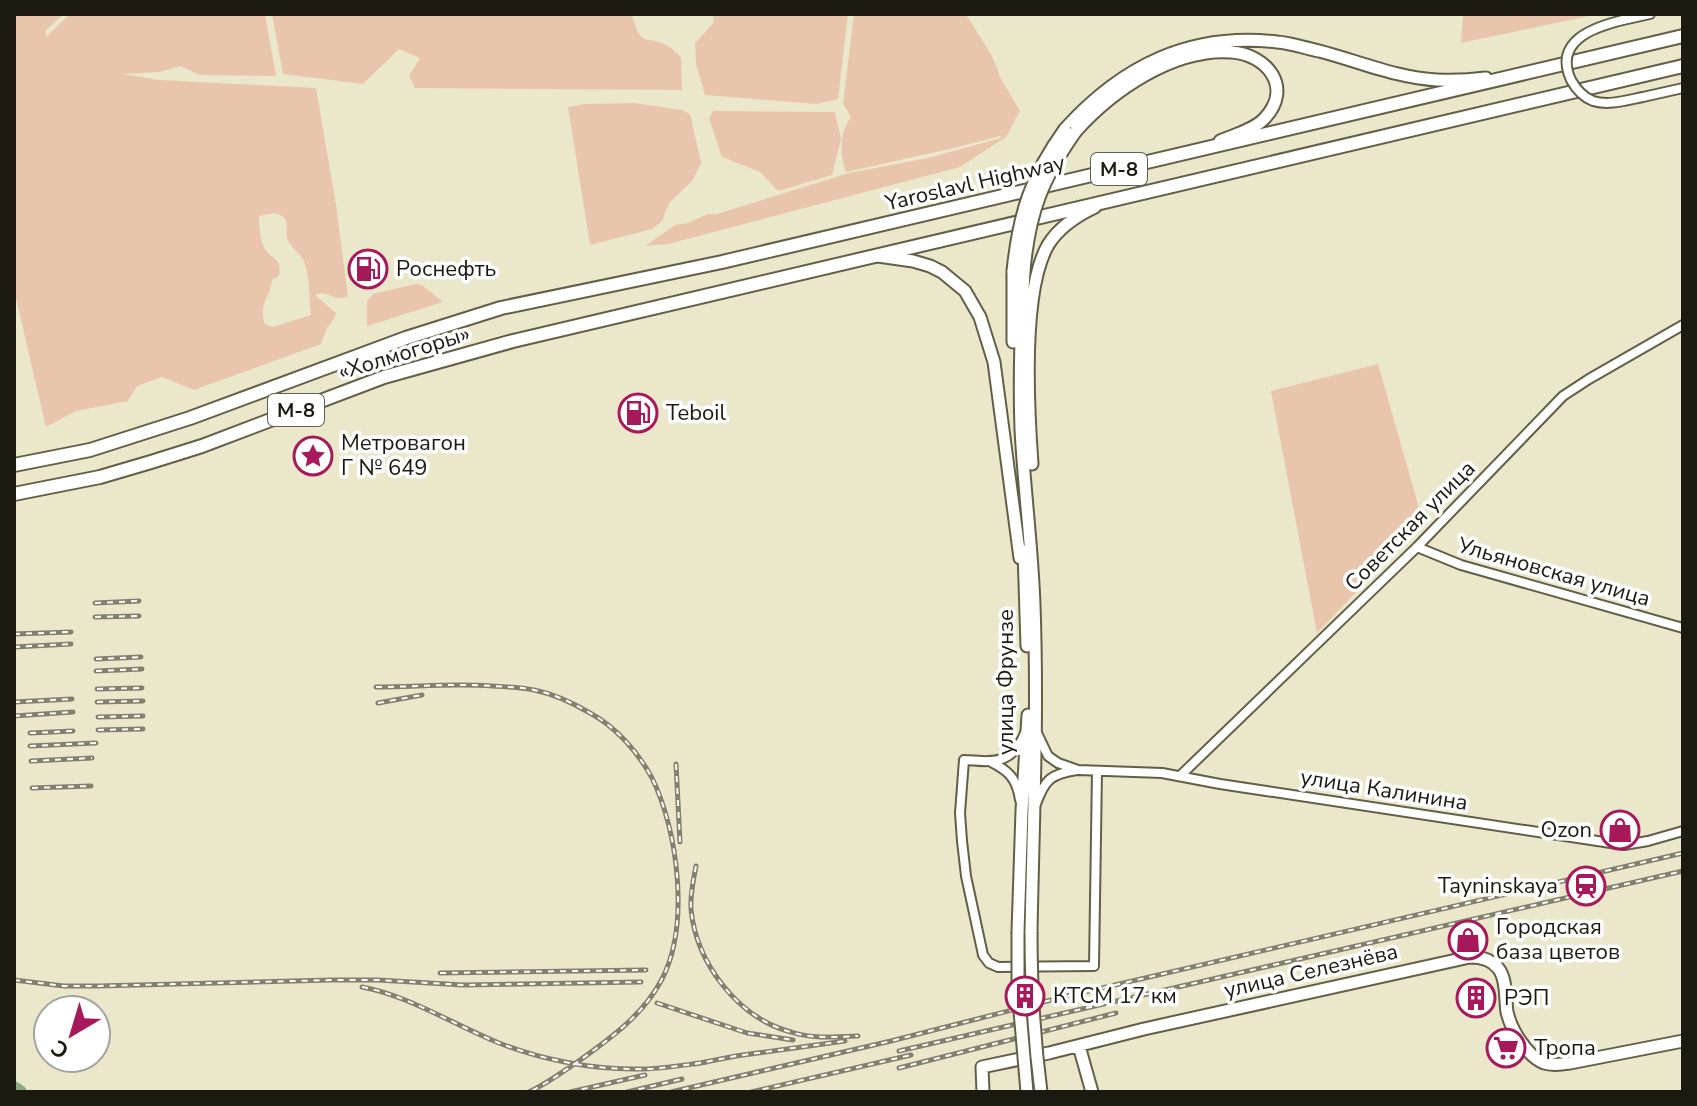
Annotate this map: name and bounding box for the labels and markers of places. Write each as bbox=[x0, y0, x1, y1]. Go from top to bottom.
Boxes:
fuel station icon: Роснефть bbox=[347, 248, 389, 290]
place label: Роснефть bbox=[396, 254, 496, 284]
fuel station icon: Teboil bbox=[617, 392, 659, 434]
place label: Teboil bbox=[666, 398, 726, 428]
place label: Метровагон Г № 649 bbox=[341, 428, 466, 483]
place icon: Метровагон Г № 649 bbox=[292, 435, 334, 477]
shop icon: Ozon bbox=[1599, 809, 1641, 851]
place label: Ozon bbox=[1540, 815, 1592, 845]
station icon: Tayninskaya bbox=[1565, 865, 1607, 907]
place label: Tayninskaya bbox=[1438, 871, 1558, 901]
place label: Городская база цветов bbox=[1496, 912, 1620, 967]
shop icon: Городская база цветов bbox=[1447, 919, 1489, 961]
building icon: КТСМ 17 км bbox=[1004, 975, 1046, 1017]
building icon: РЭП bbox=[1455, 977, 1497, 1019]
place label: КТСМ 17 км bbox=[1053, 981, 1177, 1011]
place label: РЭП bbox=[1504, 983, 1549, 1013]
supermarket icon: Тропа bbox=[1485, 1027, 1527, 1069]
place label: Тропа bbox=[1534, 1033, 1596, 1063]

